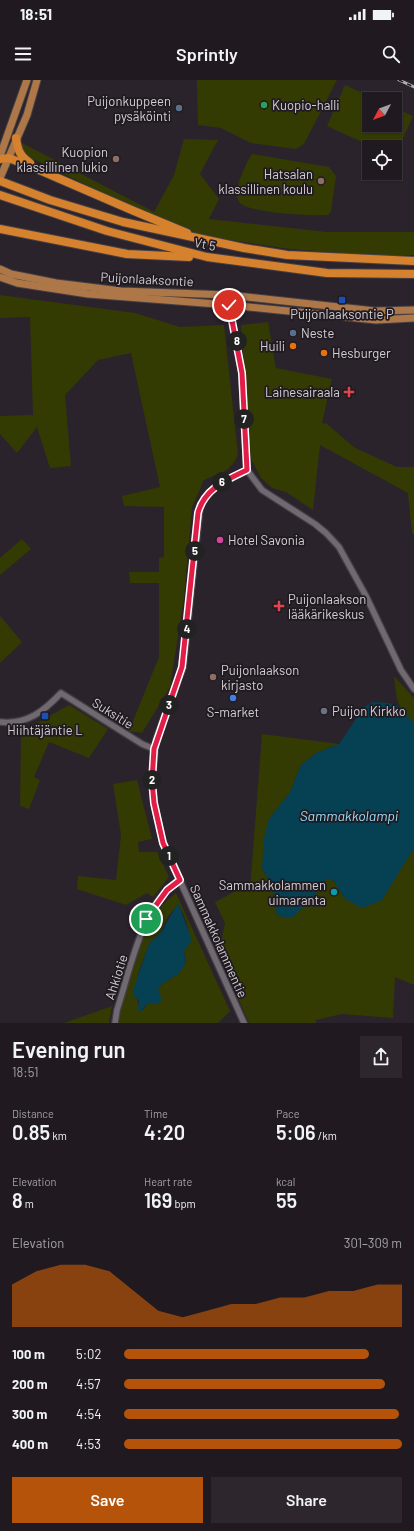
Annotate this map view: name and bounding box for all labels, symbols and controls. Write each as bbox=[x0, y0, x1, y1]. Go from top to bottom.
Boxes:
text: 18:51 bbox=[20, 5, 52, 23]
icon: menu bbox=[12, 43, 34, 65]
text: Sprintly bbox=[176, 43, 238, 65]
icon: search bbox=[380, 43, 402, 65]
north arrow bbox=[362, 92, 402, 132]
map controls bbox=[362, 92, 402, 180]
place label: Puijonkuppeen pysäköinti bbox=[87, 93, 171, 124]
place label: Kuopio-halli bbox=[272, 97, 340, 113]
marker: Kuopio-halli bbox=[259, 100, 269, 110]
marker: Puijonkuppeen pysäköinti bbox=[174, 103, 184, 113]
button: locate bbox=[362, 140, 402, 180]
place label: Kuopion klassillinen lukio bbox=[17, 144, 108, 175]
marker: Kuopion klassillinen lukio bbox=[111, 154, 121, 164]
place label: Hatsalan klassillinen koulu bbox=[218, 166, 313, 197]
marker: Hatsalan klassillinen koulu bbox=[316, 176, 326, 186]
street label: Vt 5 bbox=[193, 234, 217, 254]
street label: Puijonlaaksontie bbox=[100, 269, 194, 289]
pin bbox=[212, 288, 246, 322]
icon: check bbox=[218, 294, 240, 316]
marker: Puijonlaaksontie P bbox=[337, 295, 347, 305]
place label: Puijonlaaksontie P bbox=[290, 306, 394, 322]
place label: Neste bbox=[301, 325, 334, 341]
marker: Neste bbox=[288, 328, 298, 338]
pin: 8 bbox=[227, 331, 247, 351]
text: 8 bbox=[234, 334, 240, 347]
place label: Huili bbox=[260, 338, 285, 354]
marker: Huili bbox=[288, 341, 298, 351]
place label: Hesburger bbox=[332, 345, 391, 361]
marker: Hesburger bbox=[319, 348, 329, 358]
place label: Lainesairaala bbox=[265, 384, 340, 400]
marker: Lainesairaala bbox=[343, 386, 355, 398]
pin: 7 bbox=[234, 409, 254, 429]
text: 7 bbox=[241, 412, 247, 425]
pin: 6 bbox=[212, 472, 232, 492]
text: 6 bbox=[219, 475, 225, 488]
place label: Hotel Savonia bbox=[228, 532, 305, 548]
marker: Hotel Savonia bbox=[215, 535, 225, 545]
pin: 5 bbox=[185, 541, 205, 561]
text: 5 bbox=[192, 544, 198, 557]
place label: Puijonlaakson lääkärikeskus bbox=[288, 591, 366, 622]
marker: Puijonlaakson lääkärikeskus bbox=[273, 600, 285, 612]
pin: 4 bbox=[177, 619, 197, 639]
text: 4 bbox=[184, 622, 190, 635]
place label: Puijonlaakson kirjasto bbox=[221, 662, 299, 693]
marker: Puijonlaakson kirjasto bbox=[208, 672, 218, 682]
marker: S-market bbox=[228, 693, 238, 703]
street label: Suksitie bbox=[89, 694, 137, 732]
pin: 3 bbox=[159, 695, 179, 715]
text: 3 bbox=[166, 698, 172, 711]
place label: Puijon Kirkko bbox=[332, 703, 406, 719]
place label: S-market bbox=[207, 704, 259, 720]
marker: Puijon Kirkko bbox=[319, 706, 329, 716]
marker: Hiihtäjäntie L bbox=[40, 711, 50, 721]
place label: Hiihtäjäntie L bbox=[7, 722, 83, 738]
pin: 2 bbox=[142, 770, 162, 790]
text: 2 bbox=[149, 773, 155, 786]
water label: Sammakkolampi bbox=[300, 807, 399, 824]
pin: 1 bbox=[159, 846, 179, 866]
text: 1 bbox=[167, 849, 171, 862]
place label: Sammakkolammen uimaranta bbox=[219, 877, 326, 908]
street label: Sammakkolammentie bbox=[187, 882, 251, 1000]
marker: Sammakkolammen uimaranta bbox=[329, 887, 339, 897]
pin bbox=[129, 902, 163, 936]
icon: arrive bbox=[135, 908, 157, 930]
street label: Ahkiotie bbox=[101, 952, 131, 1002]
text: Evening run bbox=[12, 1036, 126, 1062]
button: share bbox=[360, 1036, 402, 1078]
text: 18:51 bbox=[12, 1064, 39, 1080]
text: Distance bbox=[12, 1107, 54, 1120]
text: Time bbox=[144, 1107, 168, 1120]
text: Pace bbox=[276, 1107, 300, 1120]
text: 0.85 bbox=[12, 1120, 50, 1144]
text: 4:20 bbox=[144, 1120, 185, 1144]
text: 5:06 bbox=[276, 1120, 316, 1144]
text: km bbox=[50, 1129, 67, 1142]
text: /km bbox=[316, 1129, 337, 1142]
text: Elevation bbox=[12, 1175, 56, 1188]
text: Heart rate bbox=[144, 1175, 192, 1188]
text: kcal bbox=[276, 1175, 295, 1188]
text: 8 bbox=[12, 1188, 23, 1212]
text: 169 bbox=[144, 1188, 172, 1212]
text: 55 bbox=[276, 1188, 297, 1212]
text: m bbox=[23, 1197, 34, 1210]
text: bpm bbox=[172, 1197, 196, 1210]
text: Elevation bbox=[12, 1235, 64, 1251]
text: 301–309 m bbox=[344, 1235, 402, 1251]
text: 100 m bbox=[12, 1346, 45, 1362]
text: 5:02 bbox=[76, 1346, 101, 1362]
text: 200 m bbox=[12, 1376, 48, 1392]
text: 4:57 bbox=[76, 1376, 100, 1392]
text: 300 m bbox=[12, 1406, 47, 1422]
text: 4:54 bbox=[76, 1406, 101, 1422]
text: 400 m bbox=[12, 1436, 48, 1452]
text: 4:53 bbox=[76, 1436, 101, 1452]
button: Save bbox=[12, 1477, 203, 1523]
button: Share bbox=[211, 1477, 402, 1523]

